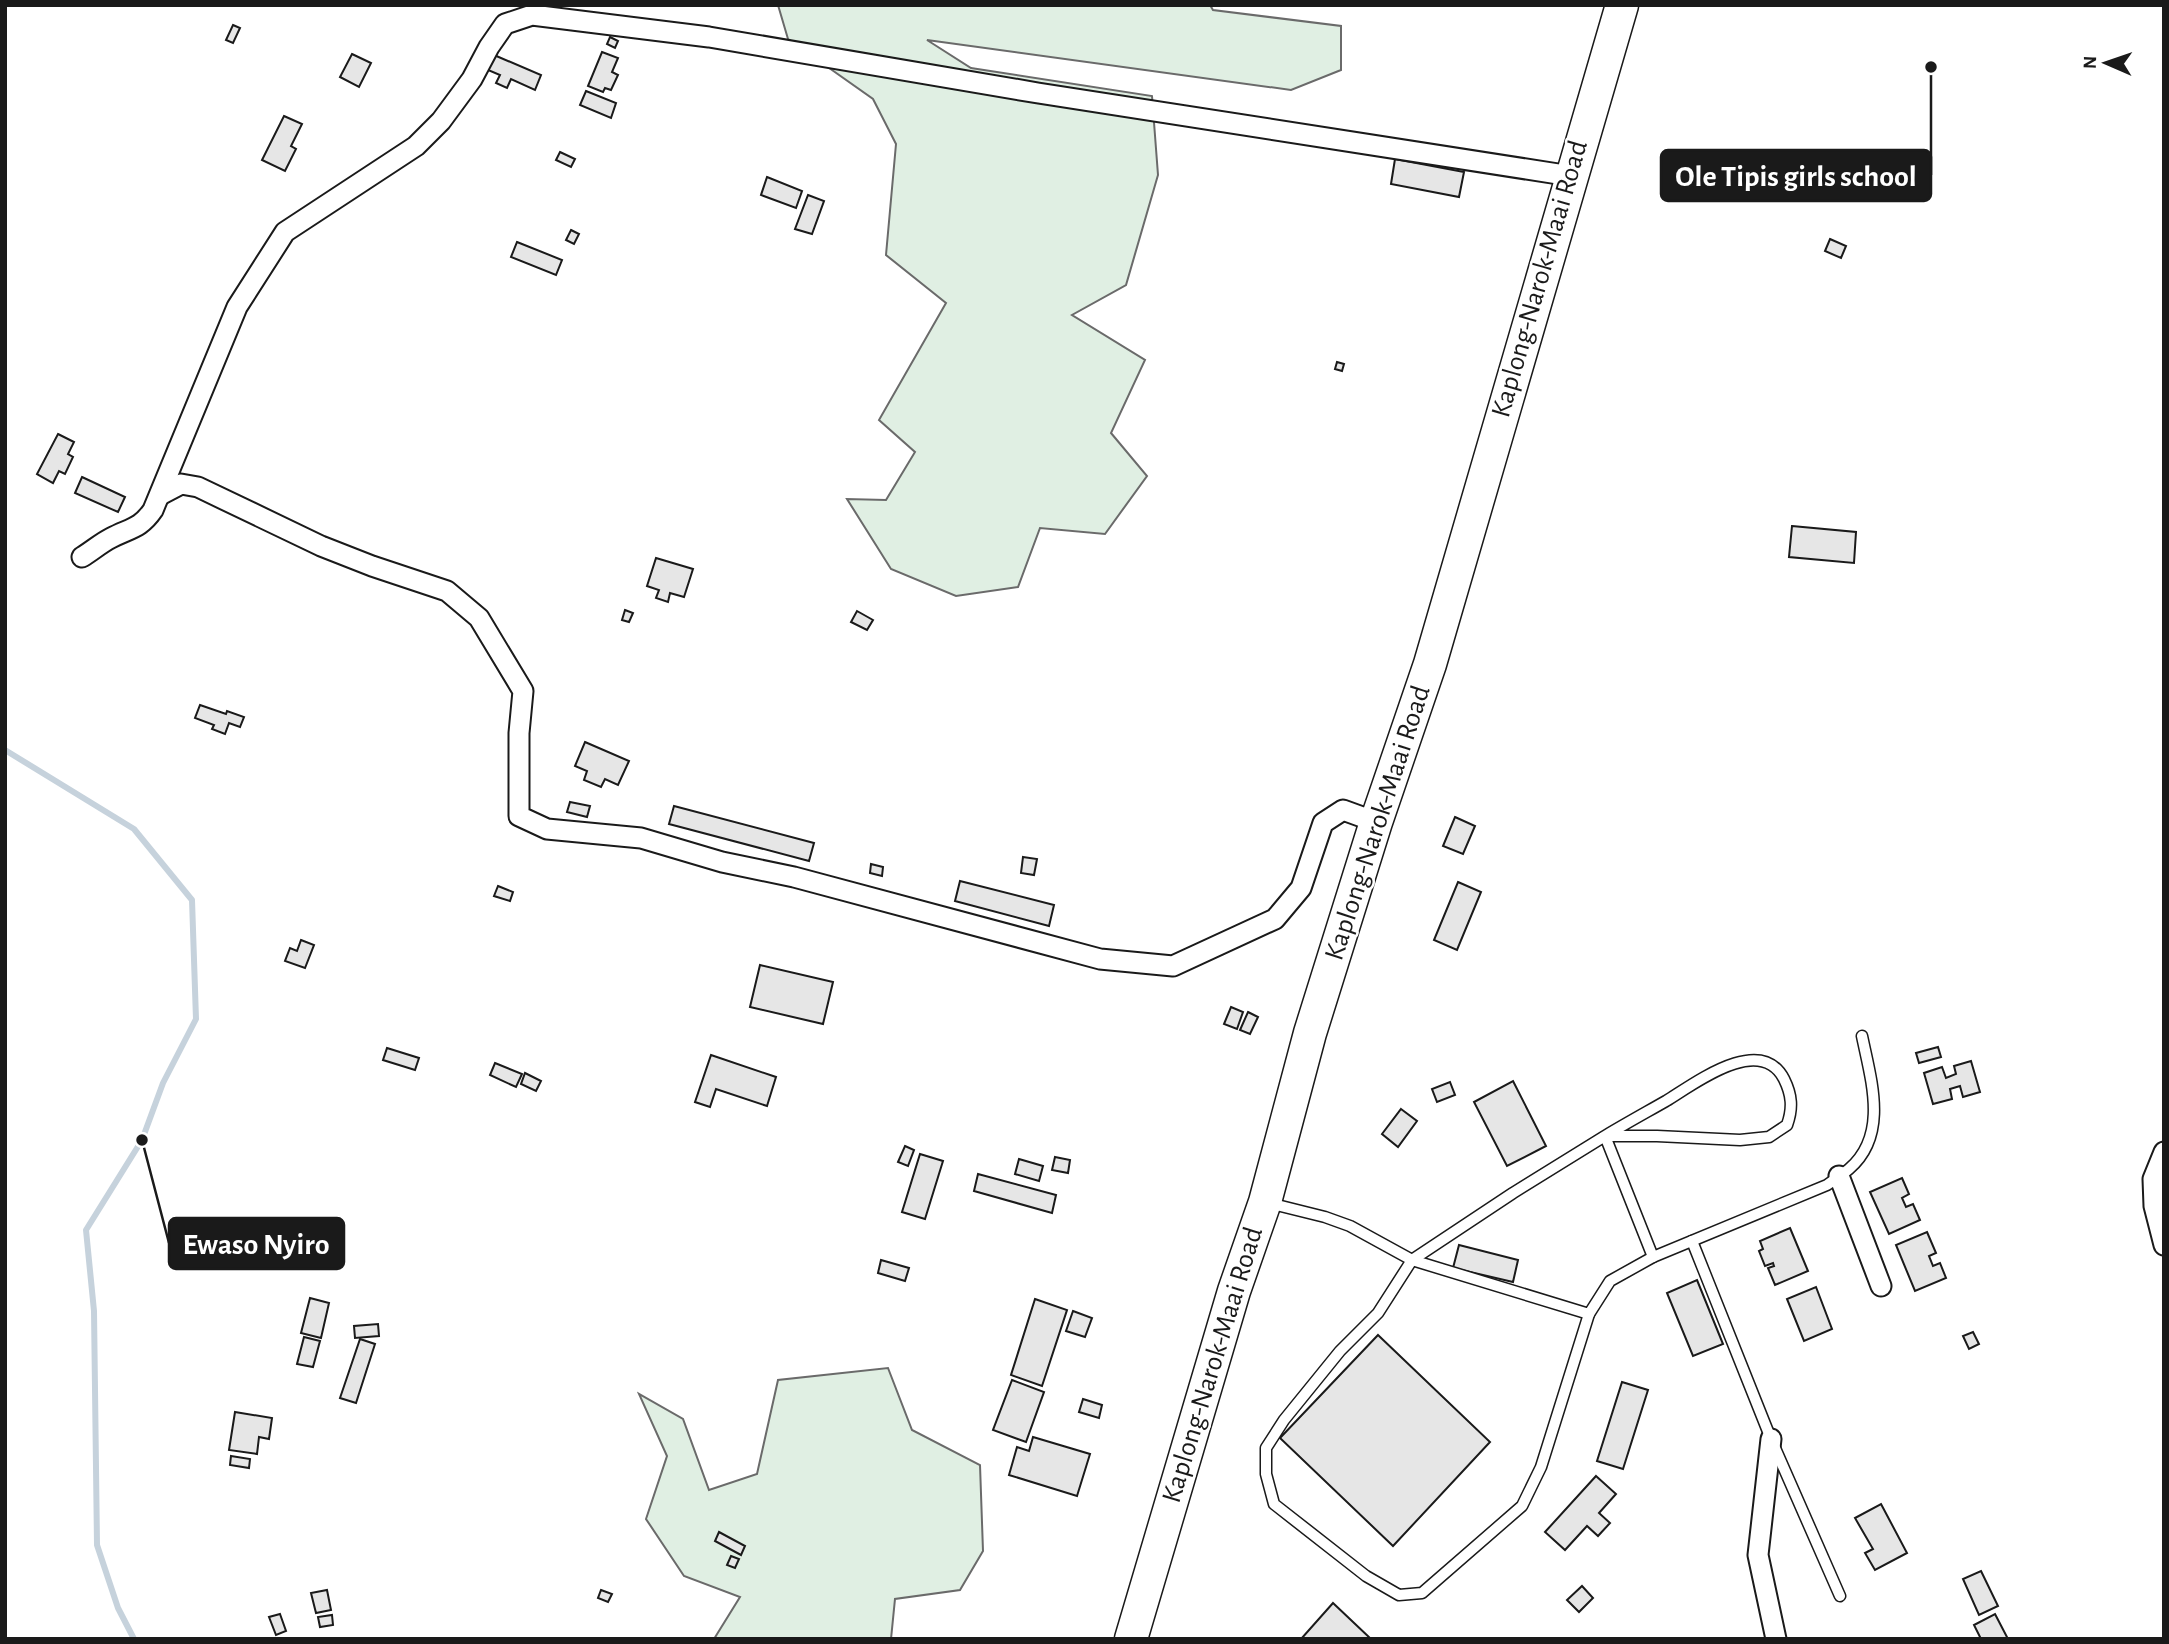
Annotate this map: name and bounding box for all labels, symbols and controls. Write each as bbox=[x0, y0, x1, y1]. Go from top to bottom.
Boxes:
north arrow bbox=[2071, 28, 2141, 98]
text: N bbox=[2081, 56, 2100, 69]
street label: Kaplong-Narok-Maai Road bbox=[1487, 137, 1593, 421]
callout: Ole Tipis girls school bbox=[1661, 150, 1931, 201]
text: Ole Tipis girls school bbox=[1675, 162, 1917, 192]
street label: Kaplong-Narok-Maai Road bbox=[1320, 682, 1436, 964]
callout: Ewaso Nyiro bbox=[169, 1218, 344, 1269]
street label: Kaplong-Narok-Maai Road bbox=[1158, 1224, 1268, 1506]
text: Ewaso Nyiro bbox=[182, 1230, 330, 1260]

